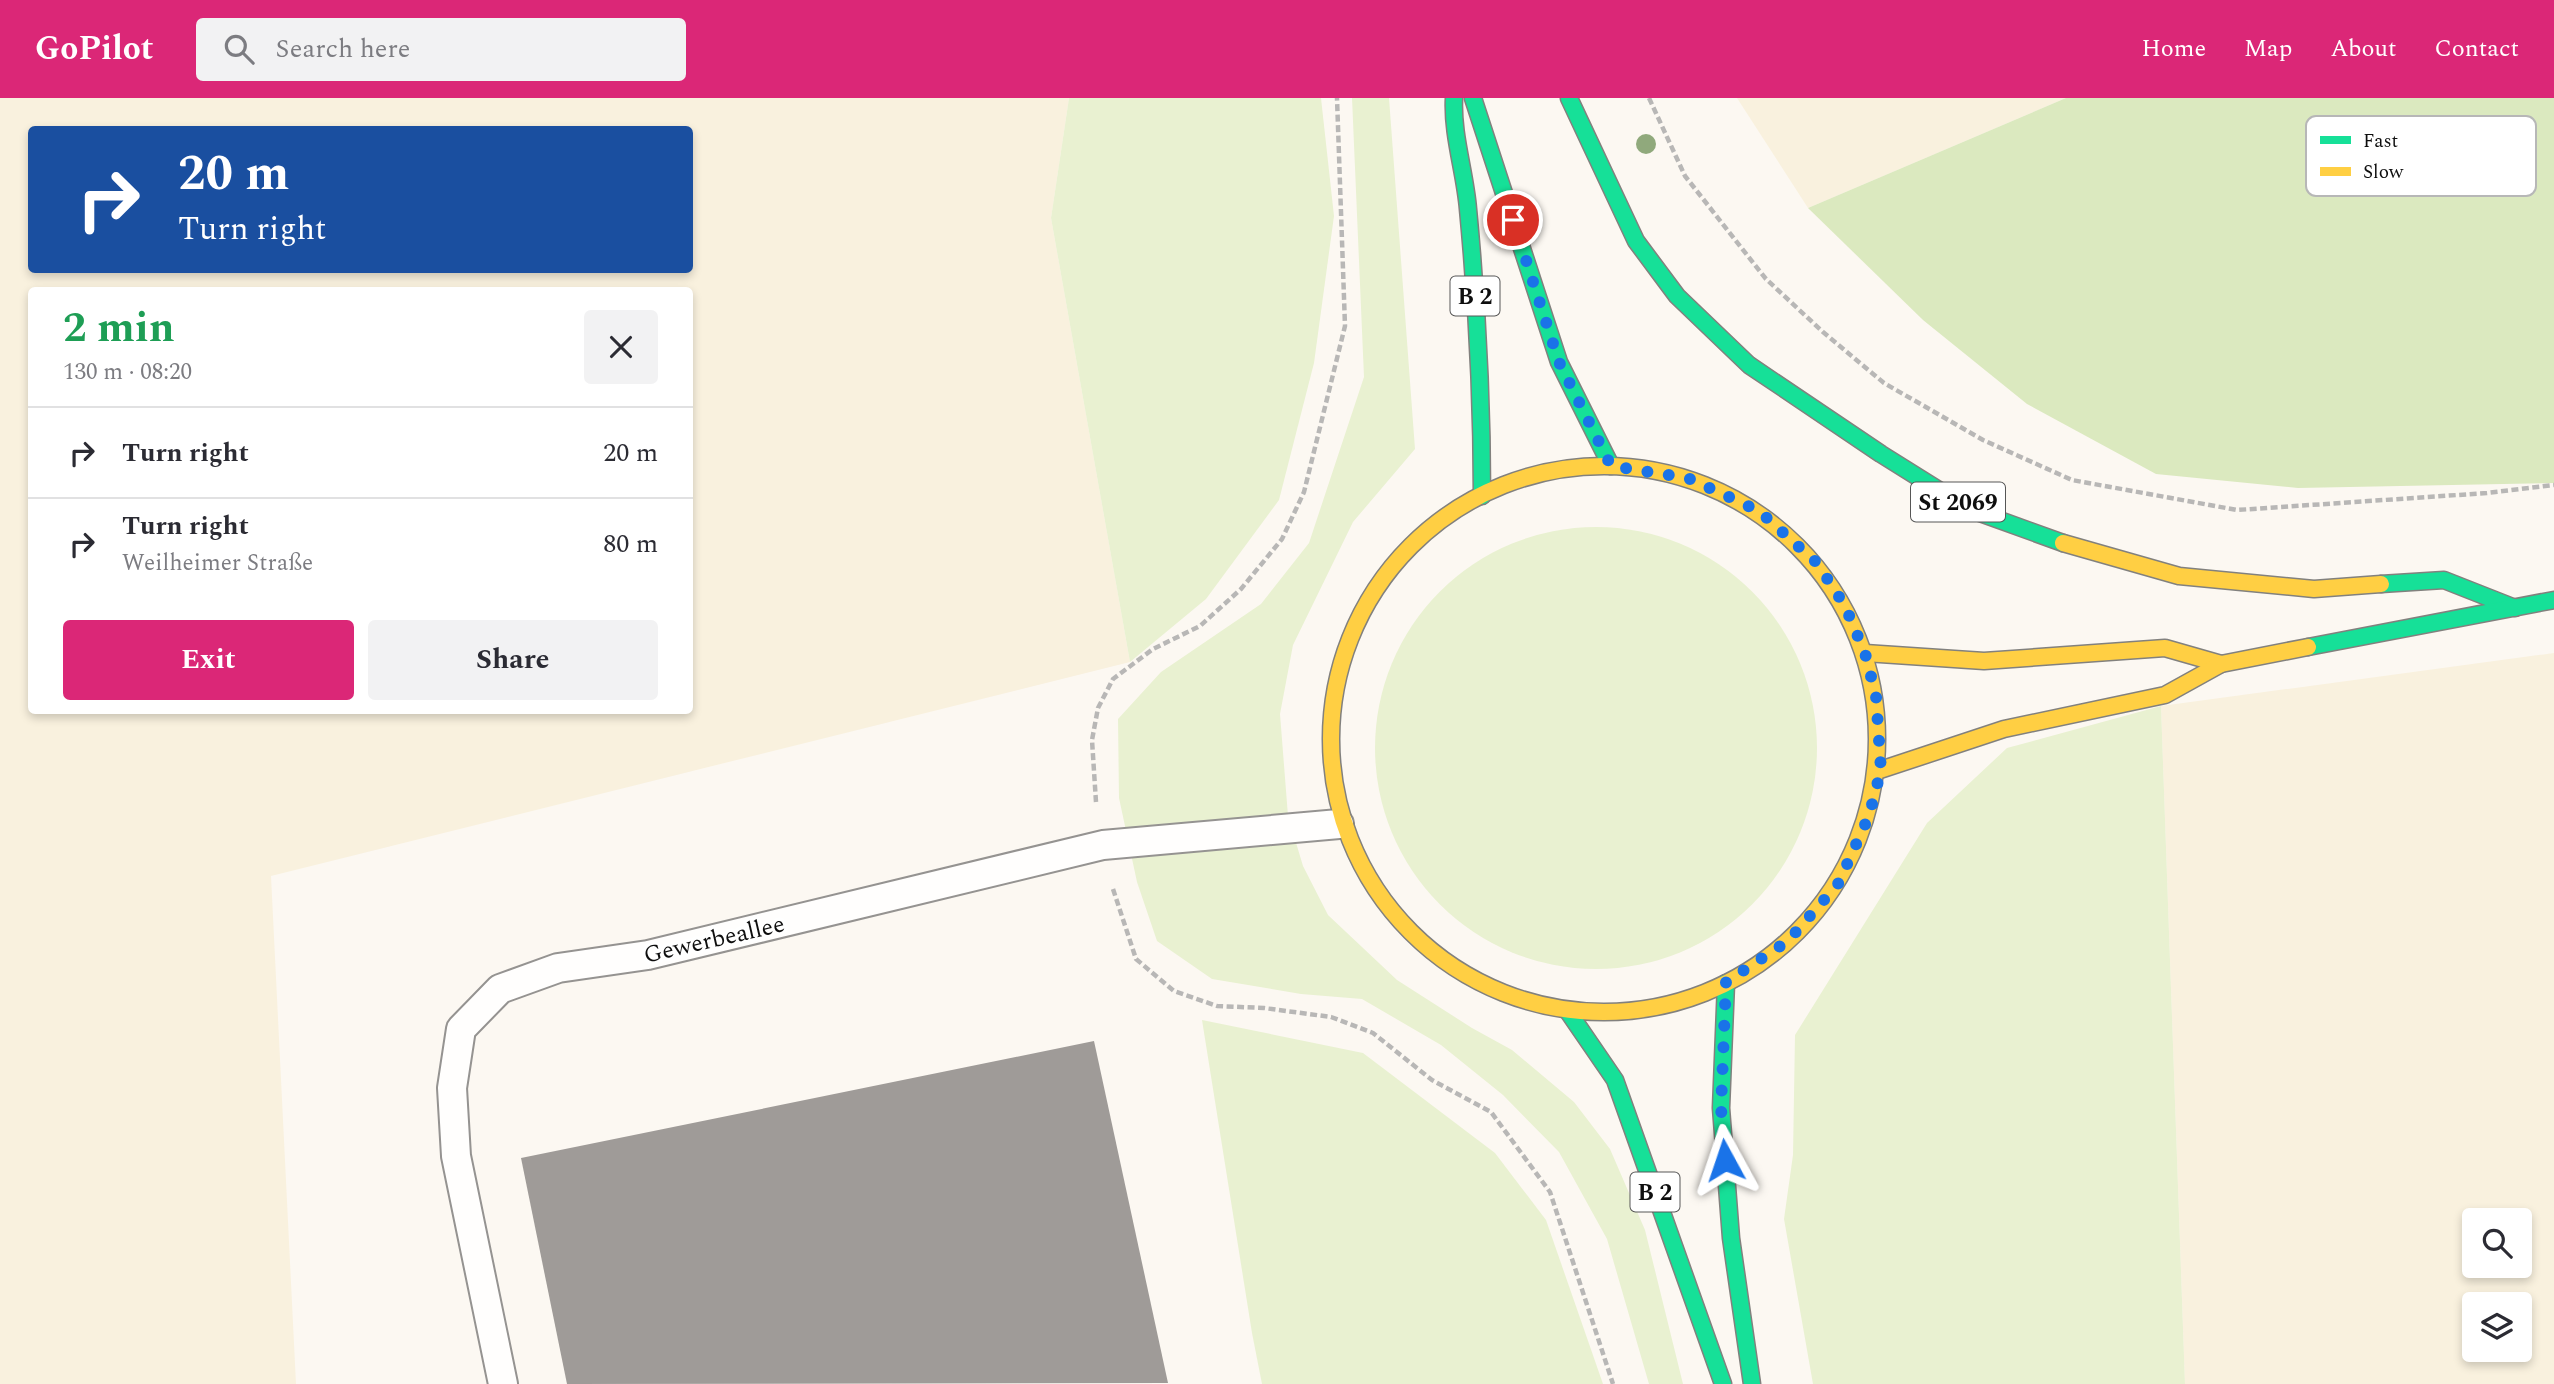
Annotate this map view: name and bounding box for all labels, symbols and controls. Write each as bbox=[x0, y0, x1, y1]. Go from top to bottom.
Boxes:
search box bbox=[196, 18, 686, 81]
text: GoPilot bbox=[35, 24, 154, 74]
text: Search here bbox=[276, 29, 410, 69]
icon: search bbox=[220, 30, 258, 68]
text: Home bbox=[2141, 31, 2206, 67]
text: Map bbox=[2244, 31, 2292, 67]
text: About bbox=[2330, 31, 2396, 67]
text: Contact bbox=[2434, 31, 2519, 67]
legend bbox=[2306, 116, 2536, 196]
text: Fast bbox=[2363, 127, 2399, 156]
text: 20 m bbox=[178, 137, 289, 212]
icon: right bbox=[63, 154, 154, 245]
text: Slow bbox=[2363, 158, 2404, 187]
pin bbox=[1483, 190, 1543, 250]
icon: arrive bbox=[1494, 201, 1532, 239]
text: Turn right bbox=[178, 205, 326, 254]
road number: B 2 bbox=[1450, 276, 1500, 316]
text: 2 min bbox=[63, 297, 175, 360]
button: close bbox=[584, 310, 658, 384]
text: 130 m · 08:20 bbox=[63, 355, 192, 390]
text: Turn right bbox=[122, 433, 249, 473]
text: 20 m bbox=[603, 433, 658, 473]
icon: right bbox=[63, 434, 101, 472]
road number: St 2069 bbox=[1911, 482, 2005, 522]
text: Turn right bbox=[122, 506, 249, 546]
text: 80 m bbox=[603, 524, 658, 564]
icon: right bbox=[63, 525, 101, 563]
text: Weilheimer Straße bbox=[122, 546, 313, 581]
button: Exit bbox=[63, 620, 354, 700]
button: Share bbox=[368, 620, 658, 700]
street label: Gewerbeallee bbox=[640, 906, 788, 974]
position arrow bbox=[1688, 1123, 1762, 1197]
road number: B 2 bbox=[1630, 1172, 1680, 1212]
map controls bbox=[2462, 1208, 2532, 1362]
button: search bbox=[2462, 1208, 2532, 1278]
button: layers bbox=[2462, 1292, 2532, 1362]

